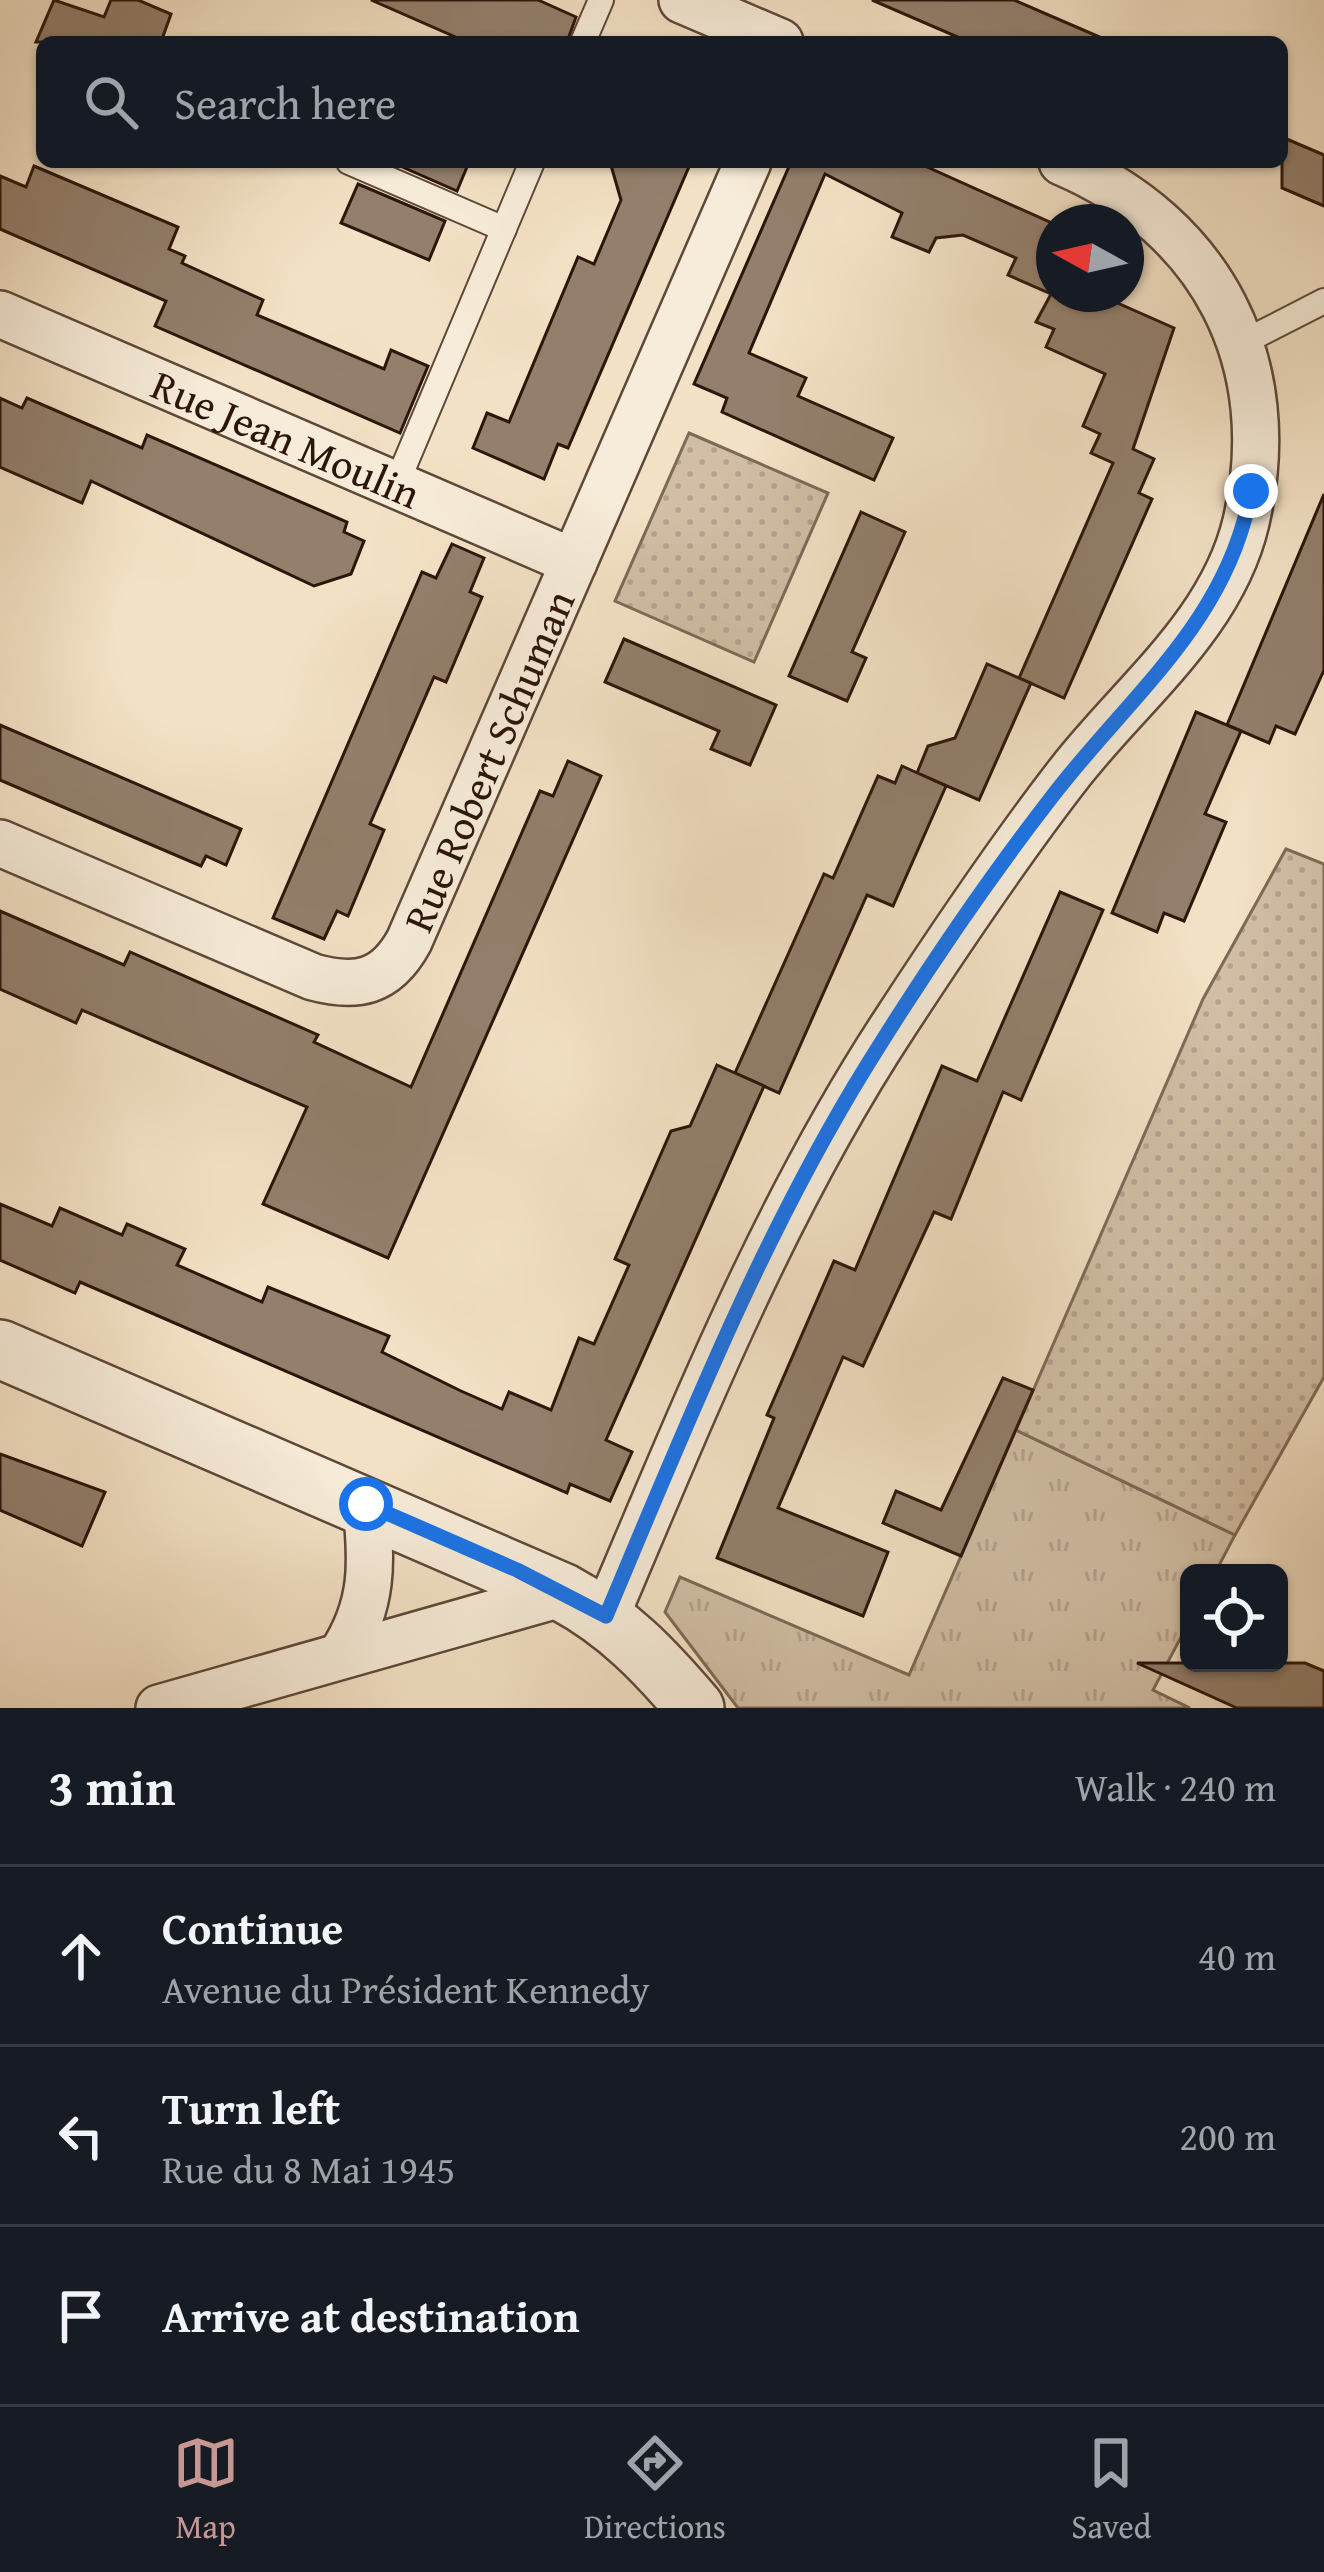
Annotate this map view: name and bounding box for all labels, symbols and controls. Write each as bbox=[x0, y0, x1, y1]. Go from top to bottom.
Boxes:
search box bbox=[36, 36, 1288, 168]
icon: search bbox=[78, 69, 144, 135]
text: Search here bbox=[174, 70, 396, 135]
north arrow bbox=[1036, 204, 1144, 312]
street label: Rue Jean Moulin bbox=[142, 353, 431, 523]
route end bbox=[1224, 464, 1278, 518]
street label: Rue Robert Schuman bbox=[386, 579, 589, 941]
route start bbox=[339, 1477, 393, 1531]
map controls bbox=[1180, 1564, 1288, 1672]
button: locate bbox=[1180, 1564, 1288, 1672]
text: 3 min bbox=[48, 1749, 175, 1824]
text: Walk · 240 m bbox=[1075, 1758, 1276, 1815]
text: Continue bbox=[162, 1895, 343, 1960]
icon: ahead bbox=[48, 1923, 114, 1989]
text: 40 m bbox=[1198, 1927, 1276, 1984]
text: Avenue du Président Kennedy bbox=[162, 1960, 650, 2017]
text: Turn left bbox=[162, 2075, 340, 2140]
icon: left bbox=[48, 2103, 114, 2169]
text: 200 m bbox=[1179, 2107, 1276, 2164]
text: Rue du 8 Mai 1945 bbox=[162, 2140, 455, 2197]
icon: arrive bbox=[48, 2283, 114, 2349]
text: Arrive at destination bbox=[162, 2283, 580, 2348]
tab: Map bbox=[173, 2430, 239, 2550]
tab: Directions bbox=[584, 2430, 726, 2550]
tab: Saved bbox=[1071, 2430, 1151, 2550]

